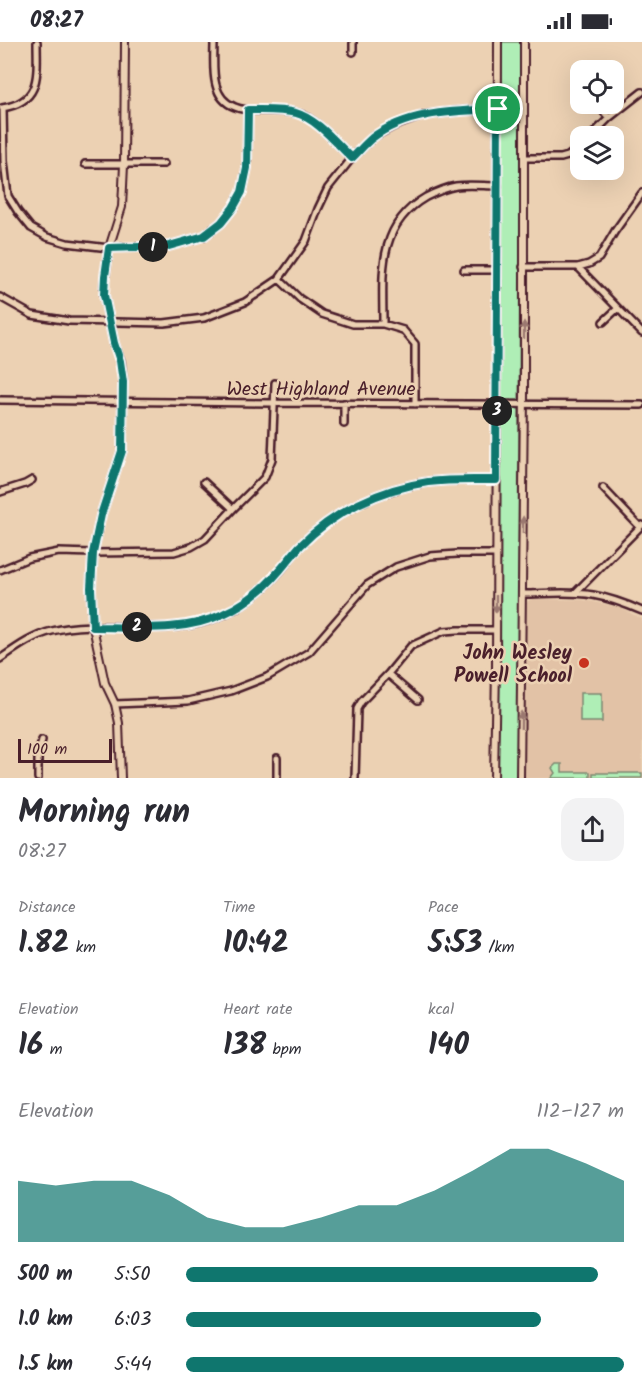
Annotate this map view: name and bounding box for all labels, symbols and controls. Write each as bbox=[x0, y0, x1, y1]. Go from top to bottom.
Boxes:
text: 08:27 bbox=[30, 4, 83, 39]
map controls bbox=[570, 60, 624, 180]
button: locate bbox=[570, 60, 624, 114]
pin bbox=[472, 83, 523, 134]
icon: arrive bbox=[481, 92, 514, 125]
button: layers bbox=[570, 126, 624, 180]
pin: 1 bbox=[138, 232, 168, 262]
text: 1 bbox=[151, 234, 155, 259]
one-way arrow bbox=[519, 320, 529, 339]
street label: West Highland Avenue bbox=[226, 374, 416, 406]
pin: 3 bbox=[482, 396, 512, 426]
text: 3 bbox=[493, 398, 501, 423]
one-way arrow bbox=[518, 515, 527, 534]
one-way arrow bbox=[491, 595, 501, 614]
pin: 2 bbox=[122, 612, 152, 642]
text: 2 bbox=[132, 614, 142, 639]
place label: John Wesley Powell School bbox=[454, 638, 573, 693]
marker: John Wesley Powell School bbox=[577, 656, 591, 670]
one-way arrow bbox=[516, 710, 525, 729]
scale bar bbox=[18, 736, 112, 764]
text: 100 m bbox=[27, 737, 67, 762]
text: Morning run bbox=[18, 787, 190, 840]
button: share bbox=[561, 798, 624, 861]
text: 08:27 bbox=[18, 836, 66, 868]
text: Distance bbox=[18, 895, 76, 920]
text: Time bbox=[223, 895, 255, 920]
text: Pace bbox=[428, 895, 459, 920]
text: 1.82 bbox=[18, 920, 69, 968]
text: 10:42 bbox=[223, 920, 289, 968]
text: 5:53 bbox=[428, 920, 482, 968]
text: km bbox=[69, 935, 96, 960]
text: /km bbox=[482, 935, 514, 960]
text: Elevation bbox=[18, 997, 79, 1022]
text: Heart rate bbox=[223, 997, 293, 1022]
text: kcal bbox=[428, 997, 454, 1022]
text: 16 bbox=[18, 1022, 43, 1070]
text: 138 bbox=[223, 1022, 266, 1070]
text: 140 bbox=[428, 1022, 469, 1070]
text: m bbox=[43, 1037, 62, 1062]
text: bpm bbox=[266, 1037, 301, 1062]
text: Elevation bbox=[18, 1096, 94, 1128]
text: 112–127 m bbox=[537, 1096, 624, 1128]
text: 500 m bbox=[18, 1259, 73, 1291]
text: 5:50 bbox=[114, 1259, 150, 1291]
text: 1.0 km bbox=[18, 1304, 73, 1336]
text: 6:03 bbox=[114, 1304, 151, 1336]
text: 1.5 km bbox=[18, 1349, 73, 1381]
text: 5:44 bbox=[114, 1349, 152, 1381]

